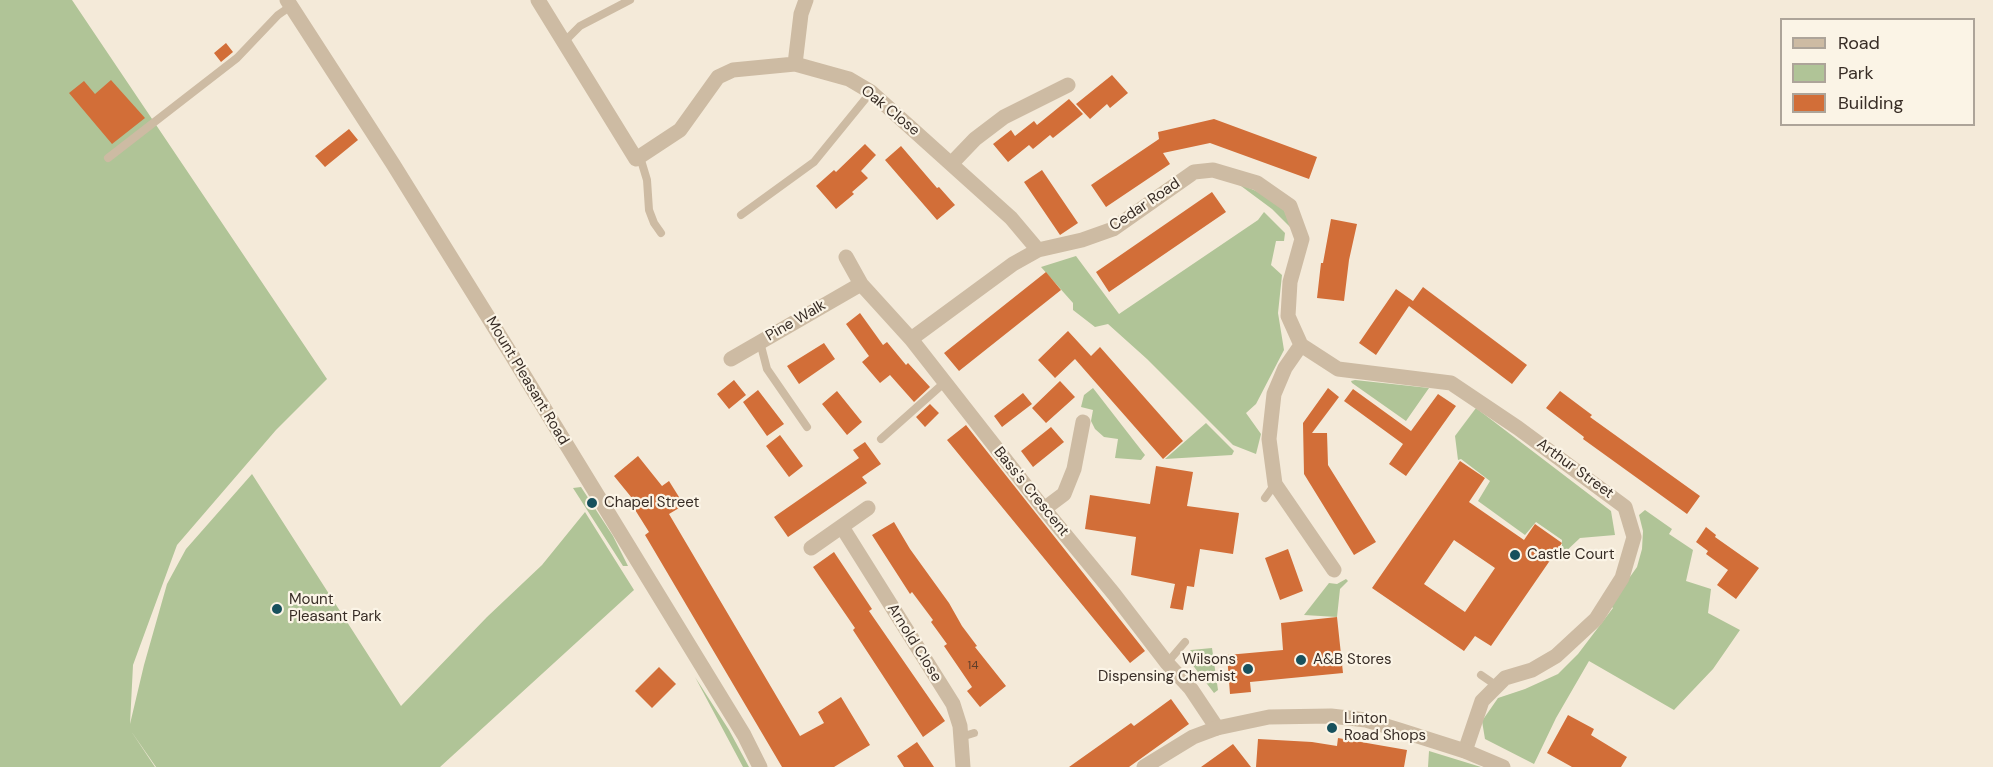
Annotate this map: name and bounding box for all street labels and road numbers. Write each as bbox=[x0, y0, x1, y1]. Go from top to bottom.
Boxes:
street label: Oak Close bbox=[857, 82, 923, 140]
street label: Cedar Road bbox=[1106, 175, 1184, 235]
street label: Pine Walk bbox=[763, 297, 829, 345]
street label: Mount Pleasant Road bbox=[482, 314, 572, 448]
street label: Arthur Street bbox=[1533, 435, 1617, 503]
street label: Bass's Crescent bbox=[989, 444, 1073, 540]
street label: Arnold Close bbox=[883, 601, 945, 685]

